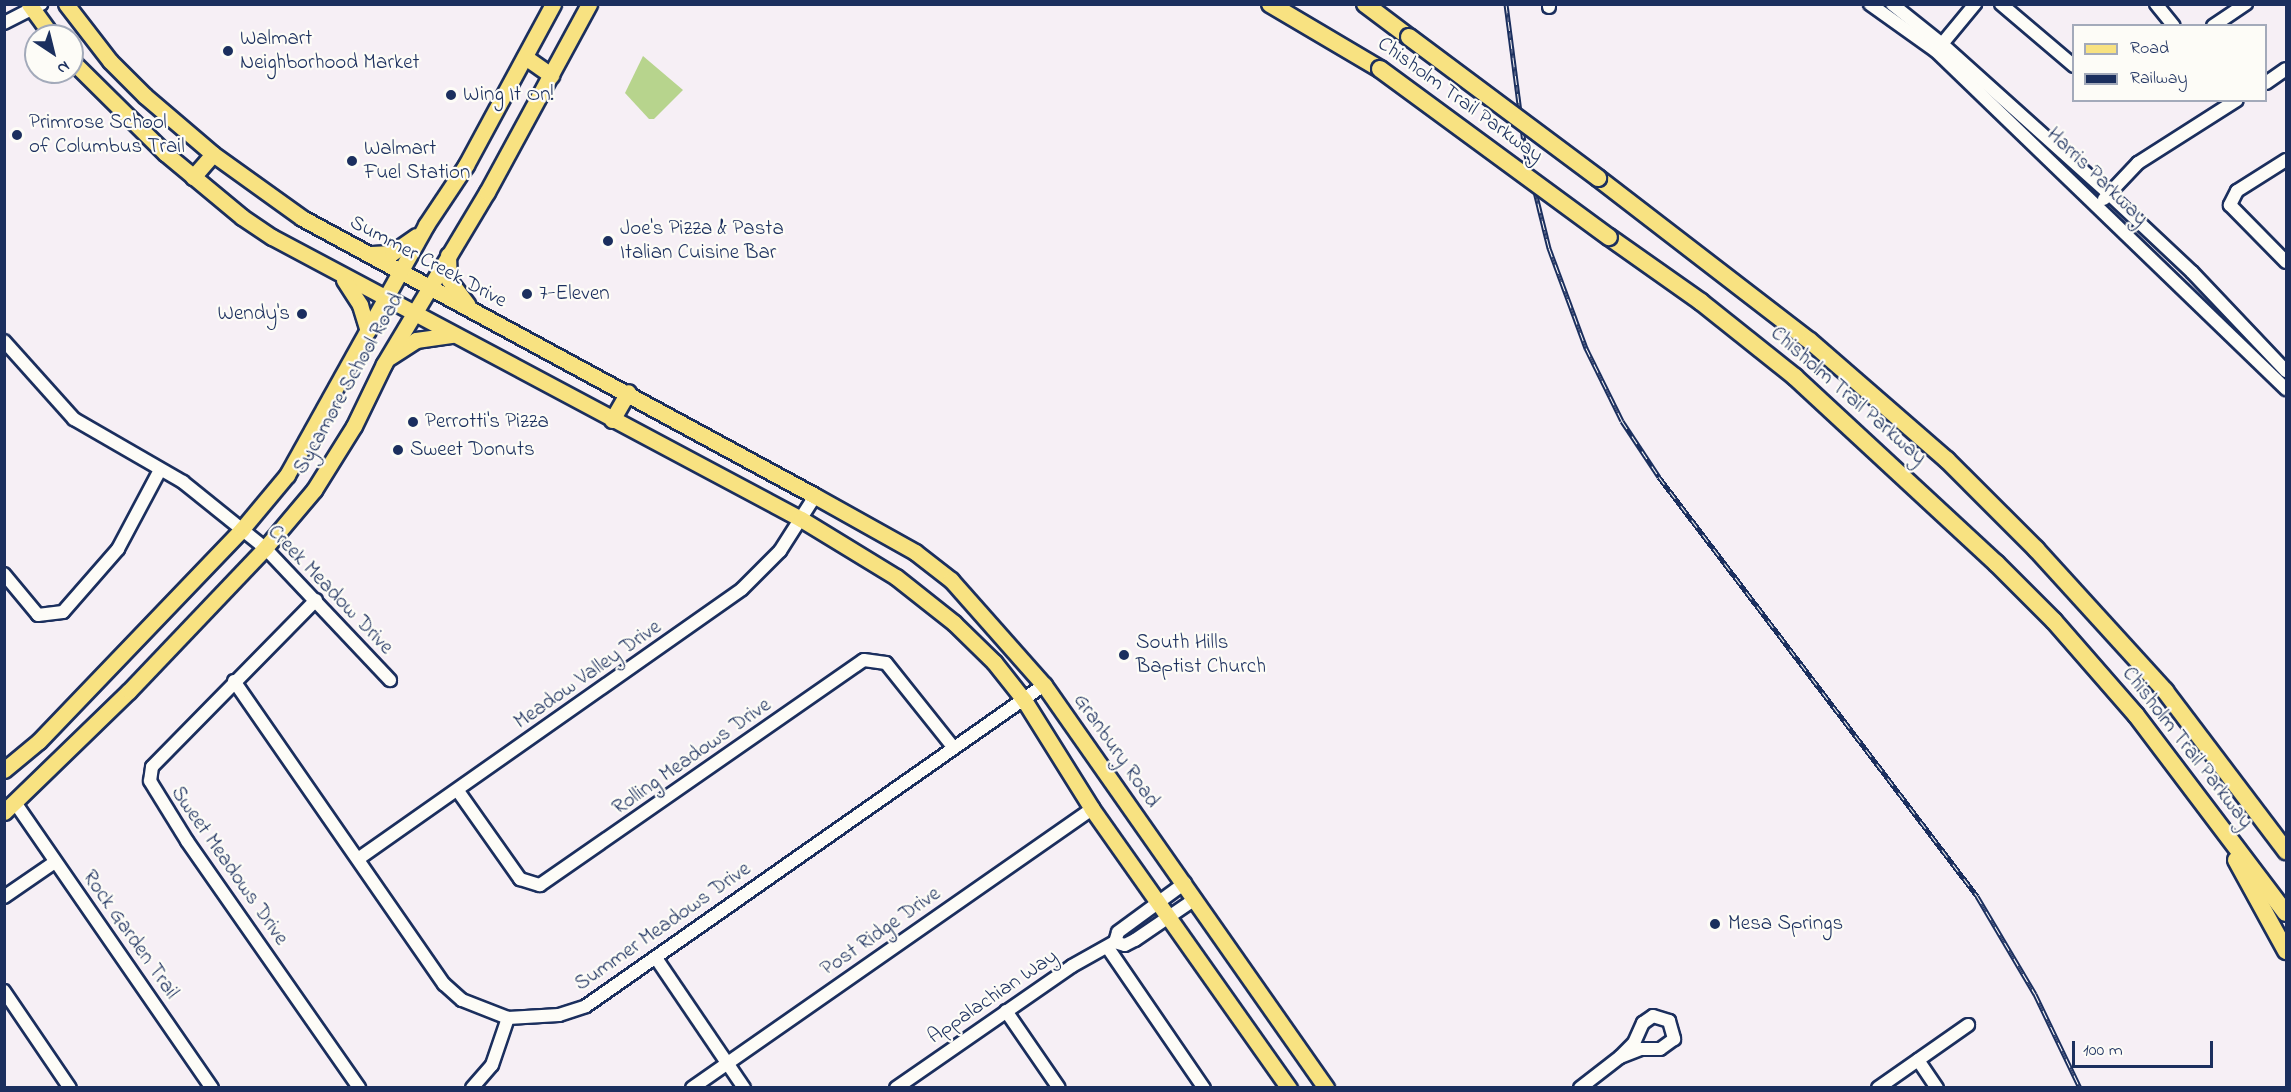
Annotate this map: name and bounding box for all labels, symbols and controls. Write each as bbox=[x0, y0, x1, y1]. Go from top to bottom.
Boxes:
north arrow bbox=[24, 24, 84, 84]
legend bbox=[2072, 24, 2267, 102]
place label: Walmart Neighborhood Market bbox=[240, 26, 420, 76]
street label: Chisholm Trail Parkway bbox=[1372, 31, 1548, 169]
text: Road bbox=[2130, 36, 2169, 62]
marker: Walmart Neighborhood Market bbox=[221, 44, 235, 58]
text: N bbox=[52, 54, 74, 80]
text: Railway bbox=[2130, 66, 2187, 92]
place label: Wing It On! bbox=[463, 82, 554, 108]
marker: Wing It On! bbox=[444, 88, 458, 102]
place label: Primrose School of Columbus Trail bbox=[29, 110, 185, 160]
street label: Harris Parkway bbox=[2041, 122, 2153, 232]
marker: Primrose School of Columbus Trail bbox=[10, 128, 24, 142]
place label: Walmart Fuel Station bbox=[364, 136, 470, 186]
marker: Walmart Fuel Station bbox=[345, 154, 359, 168]
street label: Summer Creek Drive bbox=[345, 210, 511, 314]
place label: Joe's Pizza & Pasta Italian Cuisine Bar bbox=[620, 216, 784, 266]
marker: Joe's Pizza & Pasta Italian Cuisine Bar bbox=[601, 234, 615, 248]
place label: 7-Eleven bbox=[539, 281, 610, 307]
marker: 7-Eleven bbox=[520, 287, 534, 301]
street label: Sycamore School Road bbox=[289, 289, 409, 479]
place label: Wendy's bbox=[218, 301, 290, 327]
marker: Wendy's bbox=[295, 307, 309, 321]
street label: Chisholm Trail Parkway bbox=[1765, 321, 1931, 471]
place label: Perrotti's Pizza bbox=[425, 409, 549, 435]
marker: Perrotti's Pizza bbox=[406, 415, 420, 429]
place label: Sweet Donuts bbox=[410, 437, 535, 463]
marker: Sweet Donuts bbox=[391, 443, 405, 457]
street label: Creek Meadow Drive bbox=[262, 520, 398, 660]
street label: Meadow Valley Drive bbox=[510, 615, 666, 735]
place label: South Hills Baptist Church bbox=[1136, 630, 1266, 680]
marker: South Hills Baptist Church bbox=[1117, 648, 1131, 662]
street label: Chisholm Trail Parkway bbox=[2116, 662, 2258, 834]
street label: Granbury Road bbox=[1067, 689, 1165, 813]
street label: Rolling Meadows Drive bbox=[608, 693, 776, 821]
street label: Sweet Meadows Drive bbox=[165, 782, 293, 950]
street label: Summer Meadows Drive bbox=[570, 857, 756, 997]
street label: Rock Garden Trail bbox=[76, 866, 184, 1004]
street label: Post Ridge Drive bbox=[816, 882, 946, 982]
place label: Mesa Springs bbox=[1728, 911, 1843, 937]
marker: Mesa Springs bbox=[1706, 915, 1724, 933]
street label: Appalachian Way bbox=[923, 944, 1063, 1050]
scale bar bbox=[2075, 1029, 2216, 1067]
text: 100 m bbox=[2083, 1038, 2123, 1064]

